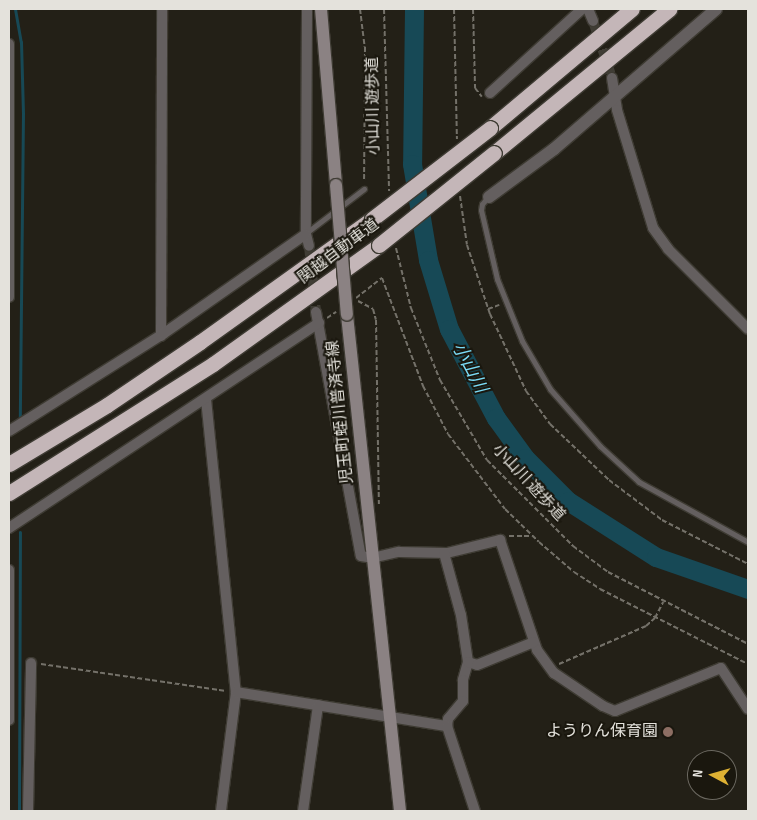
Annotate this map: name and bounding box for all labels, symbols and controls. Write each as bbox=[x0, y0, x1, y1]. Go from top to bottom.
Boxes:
street label: 小山川 遊歩道 bbox=[364, 57, 384, 155]
street label: 関越自動車道 bbox=[295, 215, 383, 289]
street label: 児玉町蛭川普済寺線 bbox=[324, 339, 358, 485]
water label: 小山川 bbox=[447, 339, 491, 397]
street label: 小山川 遊歩道 bbox=[487, 440, 569, 526]
place label: ようりん保育園 bbox=[546, 722, 658, 742]
marker: ようりん保育園 bbox=[662, 726, 674, 738]
north arrow bbox=[687, 750, 737, 800]
text: N bbox=[689, 769, 706, 778]

